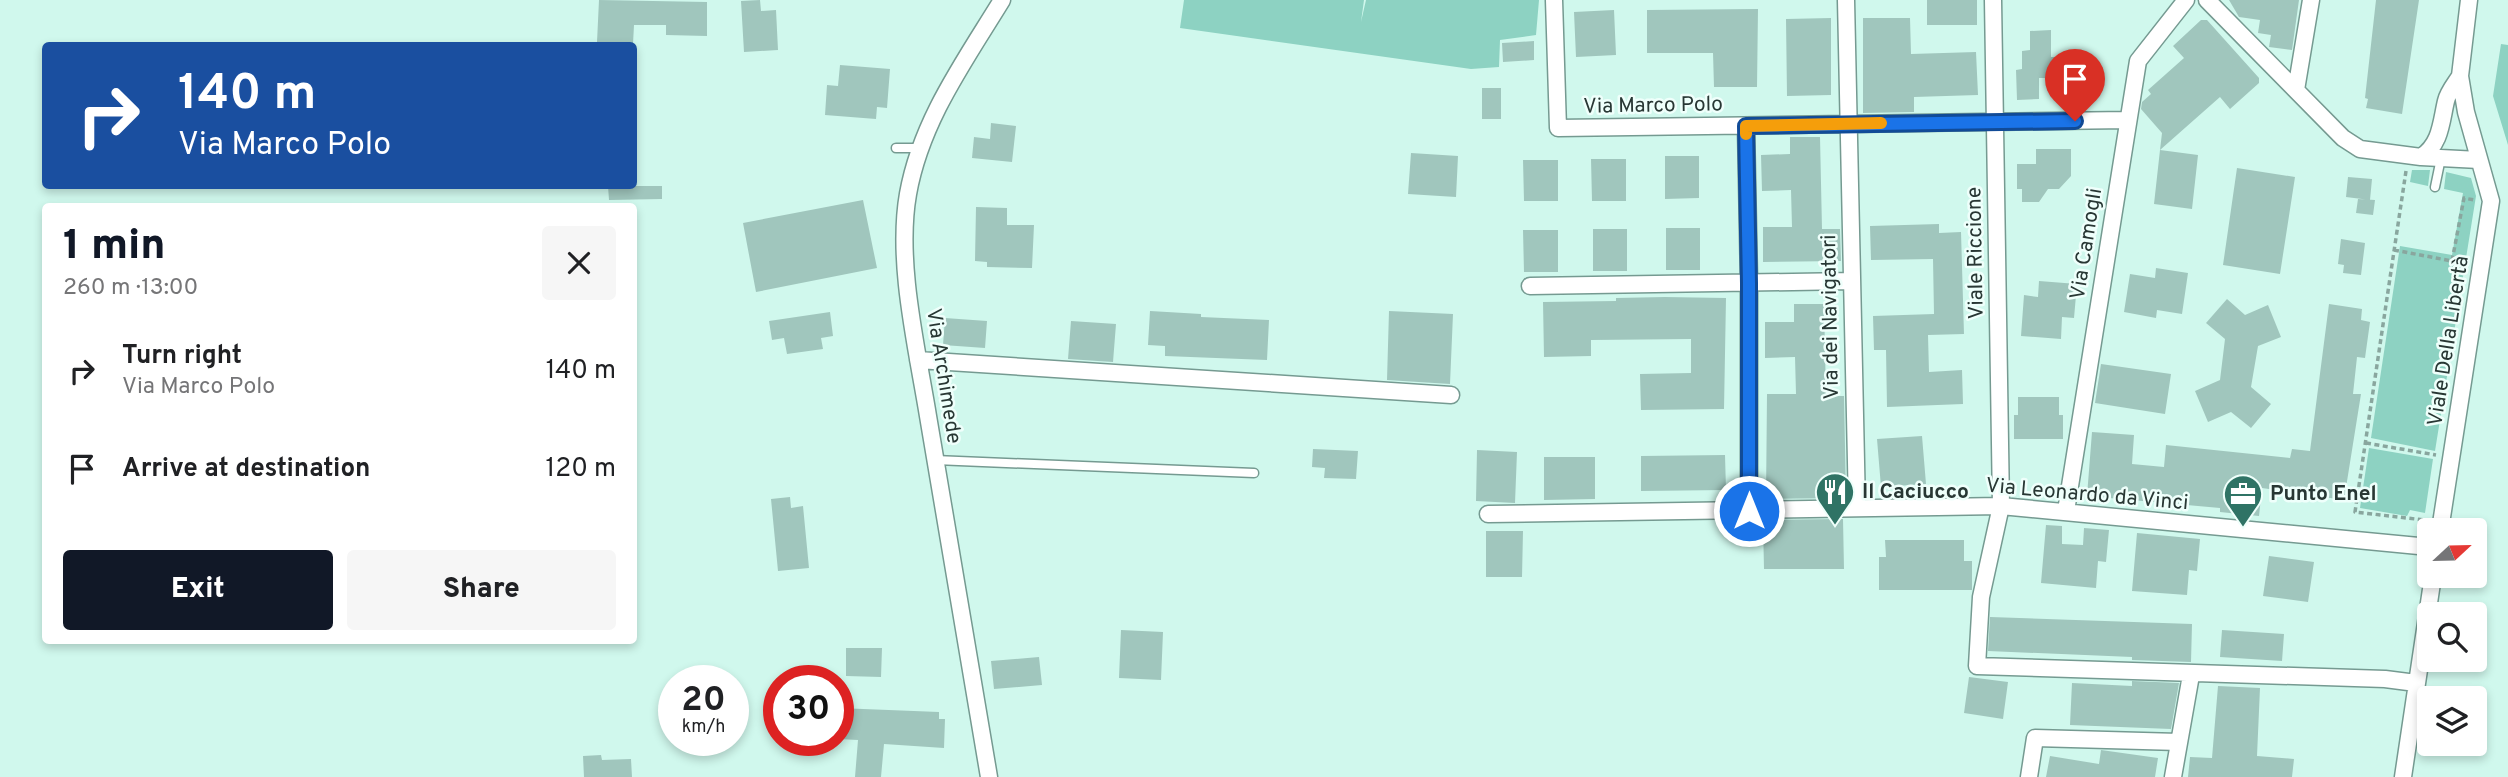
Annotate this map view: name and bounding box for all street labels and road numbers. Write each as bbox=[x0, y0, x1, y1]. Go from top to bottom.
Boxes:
street label: Via Marco Polo bbox=[1583, 91, 1723, 121]
street label: Viale Riccione bbox=[1961, 186, 1991, 320]
street label: Via Camogli bbox=[2065, 186, 2109, 302]
street label: Via dei Navigatori bbox=[1816, 234, 1846, 400]
street label: Viale Della Libertà bbox=[2422, 254, 2476, 428]
street label: Via Archimede bbox=[919, 306, 967, 446]
street label: Via Leonardo da Vinci bbox=[1985, 473, 2189, 517]

